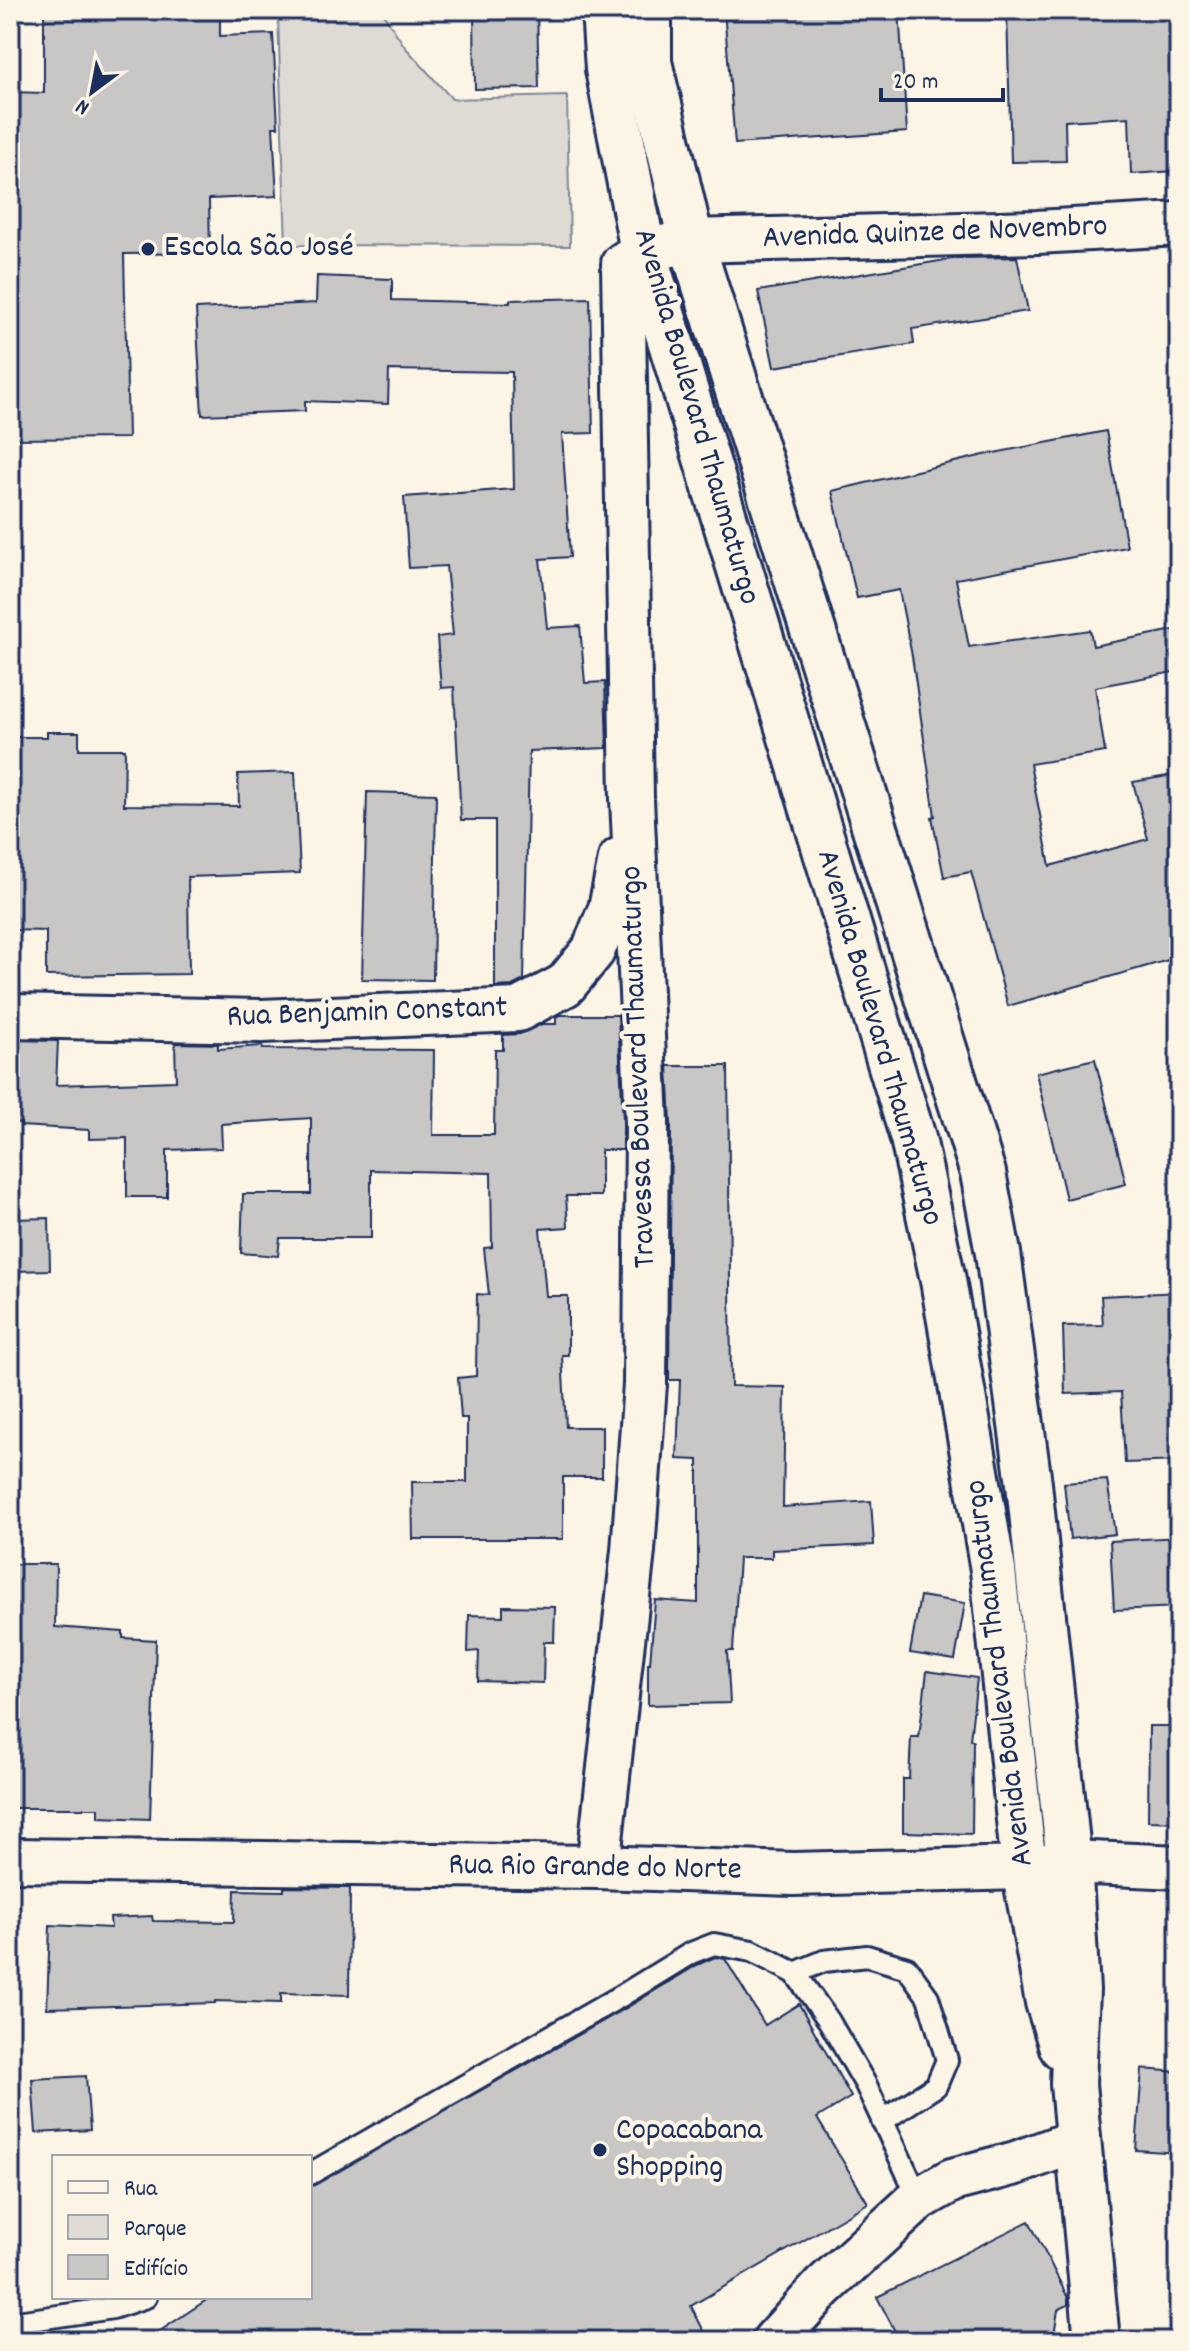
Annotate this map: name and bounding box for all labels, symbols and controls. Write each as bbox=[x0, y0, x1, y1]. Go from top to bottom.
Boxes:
north arrow bbox=[52, 52, 132, 132]
scale bar bbox=[881, 52, 1003, 102]
text: 20 m bbox=[893, 66, 939, 100]
text: N bbox=[70, 90, 96, 122]
street label: Avenida Quinze de Novembro bbox=[762, 205, 1108, 263]
street label: Avenida Boulevard Thaumaturgo bbox=[619, 224, 771, 610]
place label: Escola São José bbox=[164, 226, 354, 272]
marker: Escola São José bbox=[139, 240, 157, 258]
street label: Avenida Boulevard Thaumaturgo bbox=[802, 845, 954, 1231]
street label: Travessa Boulevard Thaumaturgo bbox=[610, 865, 670, 1269]
street label: Rua Benjamin Constant bbox=[226, 986, 508, 1042]
street label: Avenida Boulevard Thaumaturgo bbox=[954, 1477, 1048, 1869]
street label: Rua Rio Grande do Norte bbox=[448, 1843, 742, 1895]
place label: Copacabana Shopping bbox=[616, 2109, 763, 2192]
marker: Copacabana Shopping bbox=[591, 2141, 609, 2159]
legend bbox=[52, 2155, 312, 2299]
text: Rua bbox=[124, 2173, 158, 2207]
text: Parque bbox=[124, 2213, 187, 2247]
text: Edifício bbox=[124, 2253, 188, 2287]

